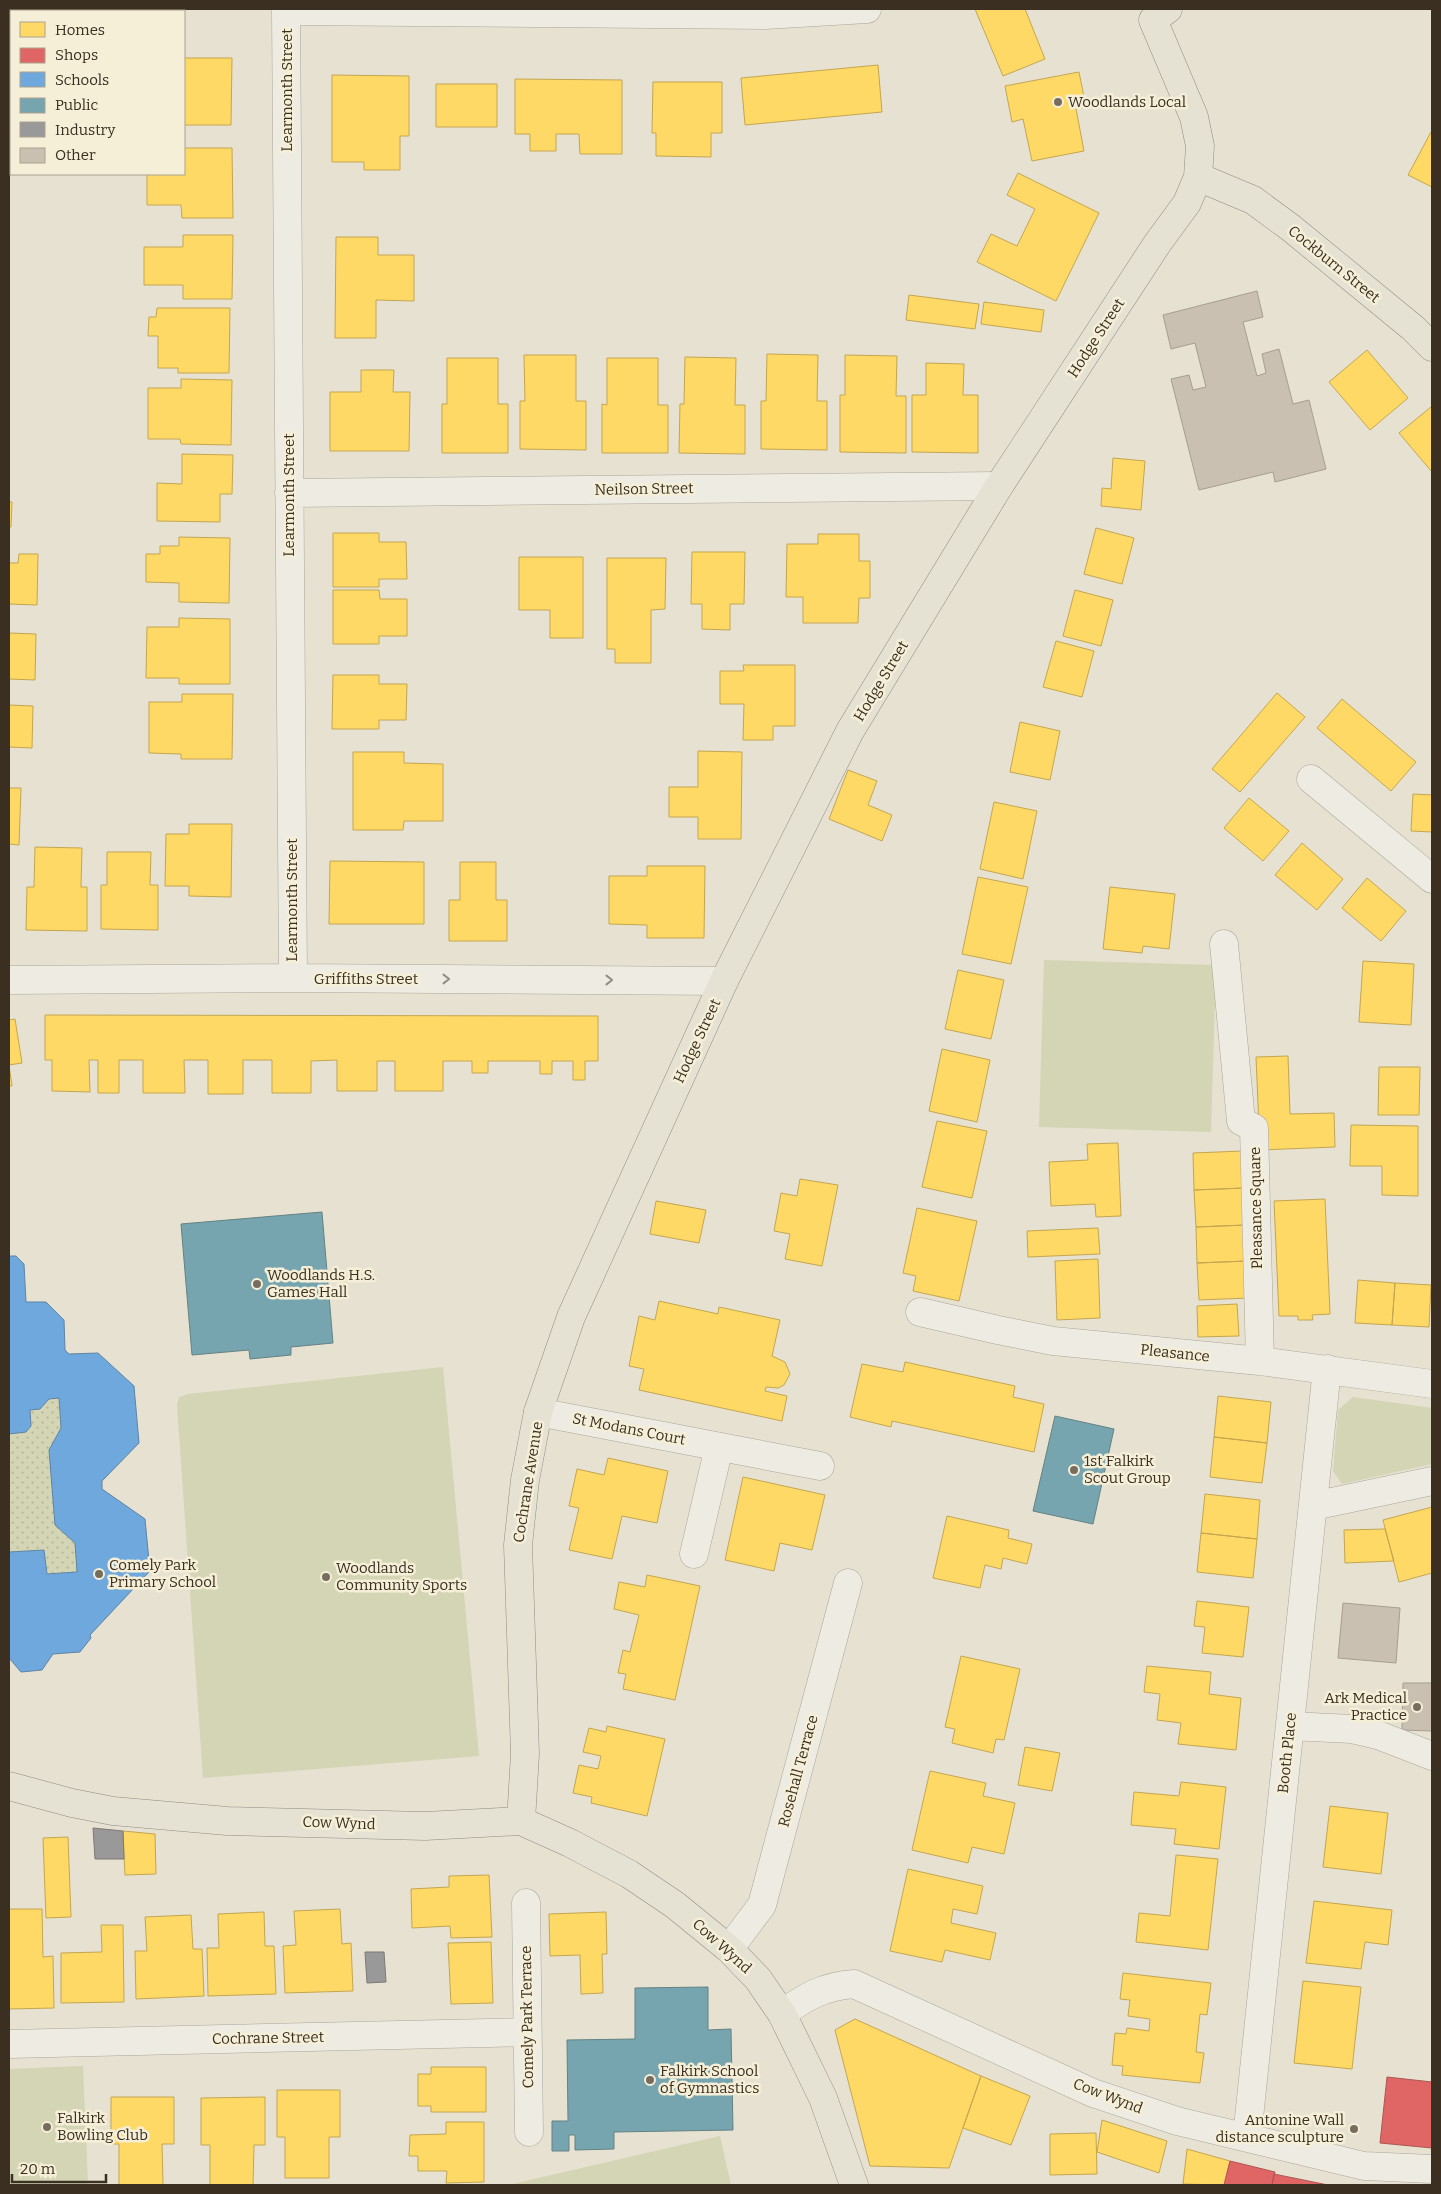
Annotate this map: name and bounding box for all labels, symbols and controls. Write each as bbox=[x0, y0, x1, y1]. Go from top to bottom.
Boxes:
legend bbox=[10, 10, 185, 175]
text: Homes bbox=[55, 21, 105, 39]
street label: Learmonth Street bbox=[278, 28, 296, 152]
text: Shops bbox=[55, 46, 98, 64]
text: Schools bbox=[55, 71, 109, 89]
place label: Woodlands Local bbox=[1068, 93, 1186, 111]
text: Public bbox=[55, 96, 99, 114]
marker: Woodlands Local bbox=[1052, 96, 1064, 108]
text: Industry bbox=[55, 121, 115, 139]
text: Other bbox=[55, 146, 96, 164]
street label: Cockburn Street bbox=[1284, 222, 1384, 307]
street label: Hodge Street bbox=[1064, 294, 1129, 381]
street label: Learmonth Street bbox=[280, 433, 298, 557]
street label: Neilson Street bbox=[594, 479, 694, 499]
street label: Hodge Street bbox=[850, 637, 912, 725]
street label: Learmonth Street bbox=[283, 838, 301, 962]
street label: Griffiths Street bbox=[314, 970, 419, 988]
one-way arrow bbox=[443, 974, 451, 984]
one-way arrow bbox=[606, 975, 613, 985]
street label: Hodge Street bbox=[670, 995, 725, 1086]
street label: Pleasance Square bbox=[1246, 1147, 1266, 1269]
place label: Woodlands H.S. Games Hall bbox=[267, 1266, 375, 1301]
marker: Woodlands H.S. Games Hall bbox=[251, 1278, 263, 1290]
street label: Pleasance bbox=[1139, 1340, 1211, 1366]
street label: St Modans Court bbox=[571, 1409, 688, 1449]
street label: Cochrane Avenue bbox=[510, 1420, 546, 1544]
place label: 1st Falkirk Scout Group bbox=[1084, 1452, 1171, 1487]
marker: 1st Falkirk Scout Group bbox=[1068, 1464, 1080, 1476]
place label: Comely Park Primary School bbox=[109, 1556, 216, 1591]
place label: Woodlands Community Sports bbox=[336, 1559, 467, 1594]
marker: Comely Park Primary School bbox=[93, 1568, 105, 1580]
marker: Woodlands Community Sports bbox=[320, 1571, 332, 1583]
place label: Ark Medical Practice bbox=[1324, 1689, 1407, 1724]
marker: Ark Medical Practice bbox=[1411, 1701, 1423, 1713]
street label: Booth Place bbox=[1274, 1712, 1300, 1794]
street label: Rosehall Terrace bbox=[774, 1713, 822, 1829]
street label: Cow Wynd bbox=[302, 1813, 376, 1833]
street label: Cow Wynd bbox=[689, 1915, 755, 1977]
street label: Comely Park Terrace bbox=[517, 1945, 537, 2089]
street label: Cochrane Street bbox=[212, 2028, 325, 2048]
place label: Falkirk School of Gymnastics bbox=[660, 2062, 759, 2097]
marker: Falkirk School of Gymnastics bbox=[644, 2074, 656, 2086]
street label: Cow Wynd bbox=[1071, 2074, 1146, 2118]
place label: Falkirk Bowling Club bbox=[57, 2109, 148, 2144]
place label: Antonine Wall distance sculpture bbox=[1215, 2111, 1344, 2146]
marker: Falkirk Bowling Club bbox=[41, 2121, 53, 2133]
marker: Antonine Wall distance sculpture bbox=[1348, 2123, 1360, 2135]
scale bar bbox=[12, 2152, 106, 2184]
text: 20 m bbox=[20, 2160, 56, 2178]

